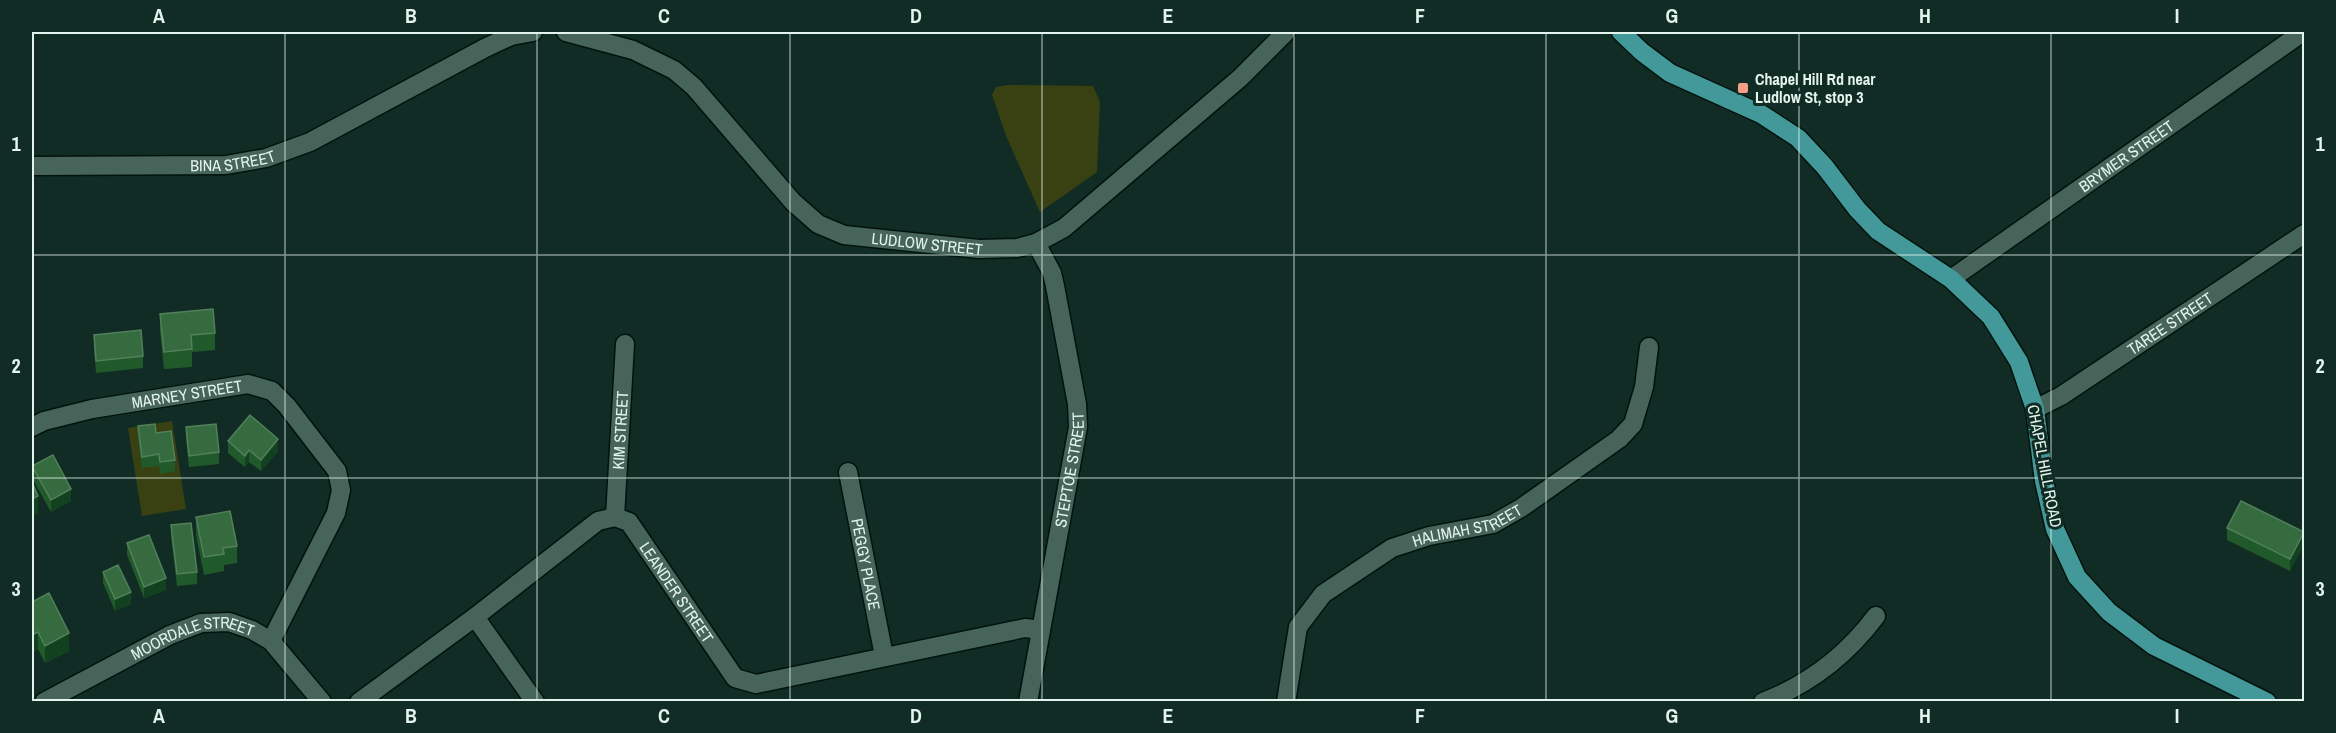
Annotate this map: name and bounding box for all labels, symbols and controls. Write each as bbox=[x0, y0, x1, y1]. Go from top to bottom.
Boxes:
text: A bbox=[153, 2, 165, 29]
text: B bbox=[405, 2, 417, 29]
text: C bbox=[658, 2, 670, 29]
text: D bbox=[910, 2, 922, 29]
text: E bbox=[1163, 2, 1174, 29]
text: F bbox=[1415, 2, 1425, 29]
text: G bbox=[1666, 2, 1678, 29]
text: H bbox=[1919, 2, 1931, 29]
text: I bbox=[2175, 2, 2179, 29]
place label: Chapel Hill Rd near Ludlow St, stop 3 bbox=[1755, 68, 1876, 108]
marker: Chapel Hill Rd near Ludlow St, stop 3 bbox=[1736, 81, 1750, 95]
street label: BRYMER STREET bbox=[2074, 115, 2178, 197]
text: 1 bbox=[11, 130, 21, 157]
text: 1 bbox=[2315, 130, 2325, 157]
street label: BINA STREET bbox=[190, 145, 278, 176]
street label: LUDLOW STREET bbox=[870, 227, 984, 260]
street label: TAREE STREET bbox=[2123, 287, 2217, 360]
text: 2 bbox=[11, 352, 21, 379]
text: 2 bbox=[2315, 352, 2325, 379]
street label: MARNEY STREET bbox=[130, 374, 244, 413]
street label: KIM STREET bbox=[607, 390, 633, 470]
street label: CHAPEL HILL ROAD bbox=[2022, 403, 2068, 529]
street label: STEPTOE STREET bbox=[1049, 412, 1089, 529]
street label: HALIMAH STREET bbox=[1409, 499, 1526, 552]
street label: PEGGY PLACE bbox=[846, 516, 886, 612]
street label: LEANDER STREET bbox=[635, 537, 719, 647]
text: 3 bbox=[11, 575, 21, 602]
text: 3 bbox=[2315, 575, 2325, 602]
street label: MOORDALE STREET bbox=[127, 611, 258, 665]
text: A bbox=[153, 702, 165, 729]
text: B bbox=[405, 702, 417, 729]
text: C bbox=[658, 702, 670, 729]
text: D bbox=[910, 702, 922, 729]
text: E bbox=[1163, 702, 1174, 729]
text: F bbox=[1415, 702, 1425, 729]
text: G bbox=[1666, 702, 1678, 729]
text: H bbox=[1919, 702, 1931, 729]
text: I bbox=[2175, 702, 2179, 729]

